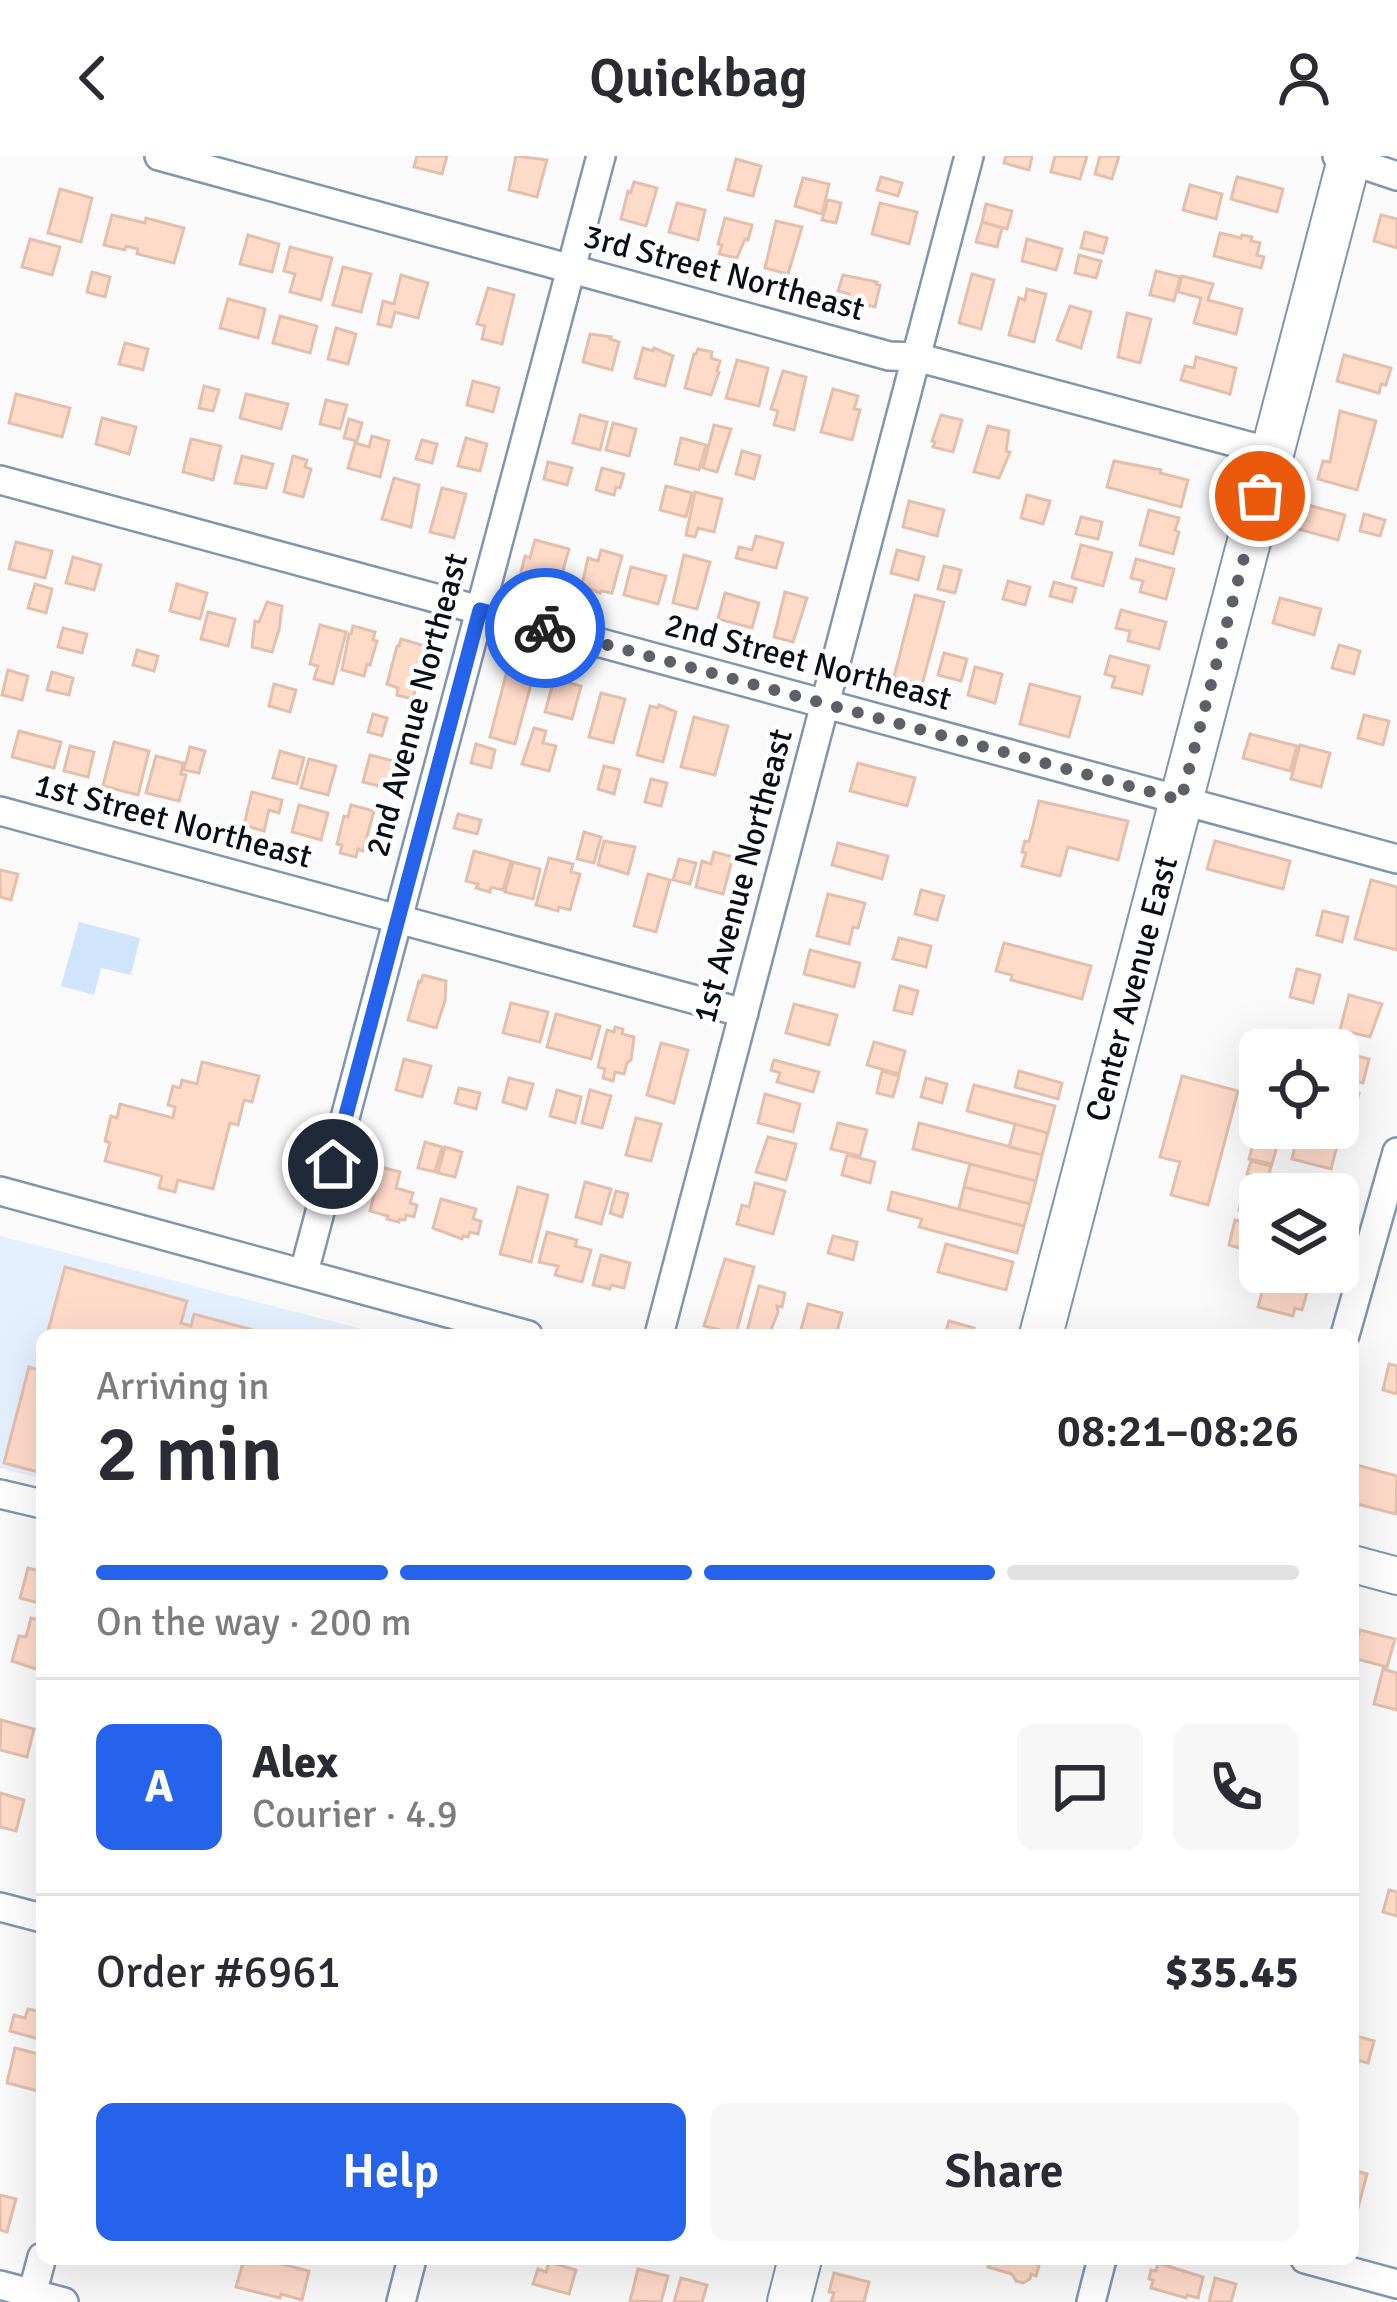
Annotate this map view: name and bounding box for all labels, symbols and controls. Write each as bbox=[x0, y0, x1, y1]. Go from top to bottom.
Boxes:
icon: back bbox=[60, 45, 126, 111]
text: Quickbag bbox=[589, 45, 808, 112]
icon: person bbox=[1271, 45, 1337, 111]
street label: 3rd Street Northeast bbox=[579, 216, 869, 330]
pin bbox=[1209, 445, 1311, 547]
icon: bag bbox=[1227, 463, 1293, 529]
street label: 2nd Avenue Northeast bbox=[357, 549, 477, 861]
courier bbox=[485, 568, 605, 688]
icon: bike bbox=[512, 595, 578, 661]
street label: 2nd Street Northeast bbox=[660, 604, 956, 720]
street label: 1st Avenue Northeast bbox=[684, 724, 802, 1028]
street label: 1st Street Northeast bbox=[30, 764, 316, 878]
street label: Center Avenue East bbox=[1077, 852, 1187, 1126]
map controls bbox=[1239, 1029, 1359, 1293]
button: locate bbox=[1239, 1029, 1359, 1149]
pin bbox=[282, 1113, 384, 1215]
icon: home bbox=[300, 1131, 366, 1197]
button: layers bbox=[1239, 1173, 1359, 1293]
text: Arriving in bbox=[96, 1362, 270, 1410]
text: 08:21–08:26 bbox=[1057, 1404, 1299, 1459]
text: 2 min bbox=[96, 1407, 283, 1503]
text: On the way · 200 m bbox=[96, 1598, 412, 1646]
button: chat bbox=[1017, 1724, 1143, 1850]
button: phone bbox=[1173, 1724, 1299, 1850]
text: Alex bbox=[252, 1735, 338, 1790]
text: A bbox=[145, 1759, 173, 1814]
text: Courier · 4.9 bbox=[252, 1790, 458, 1838]
text: Order #6961 bbox=[96, 1945, 341, 2000]
text: $35.45 bbox=[1165, 1945, 1299, 2000]
button: Help bbox=[96, 2103, 686, 2241]
button: Share bbox=[710, 2103, 1299, 2241]

